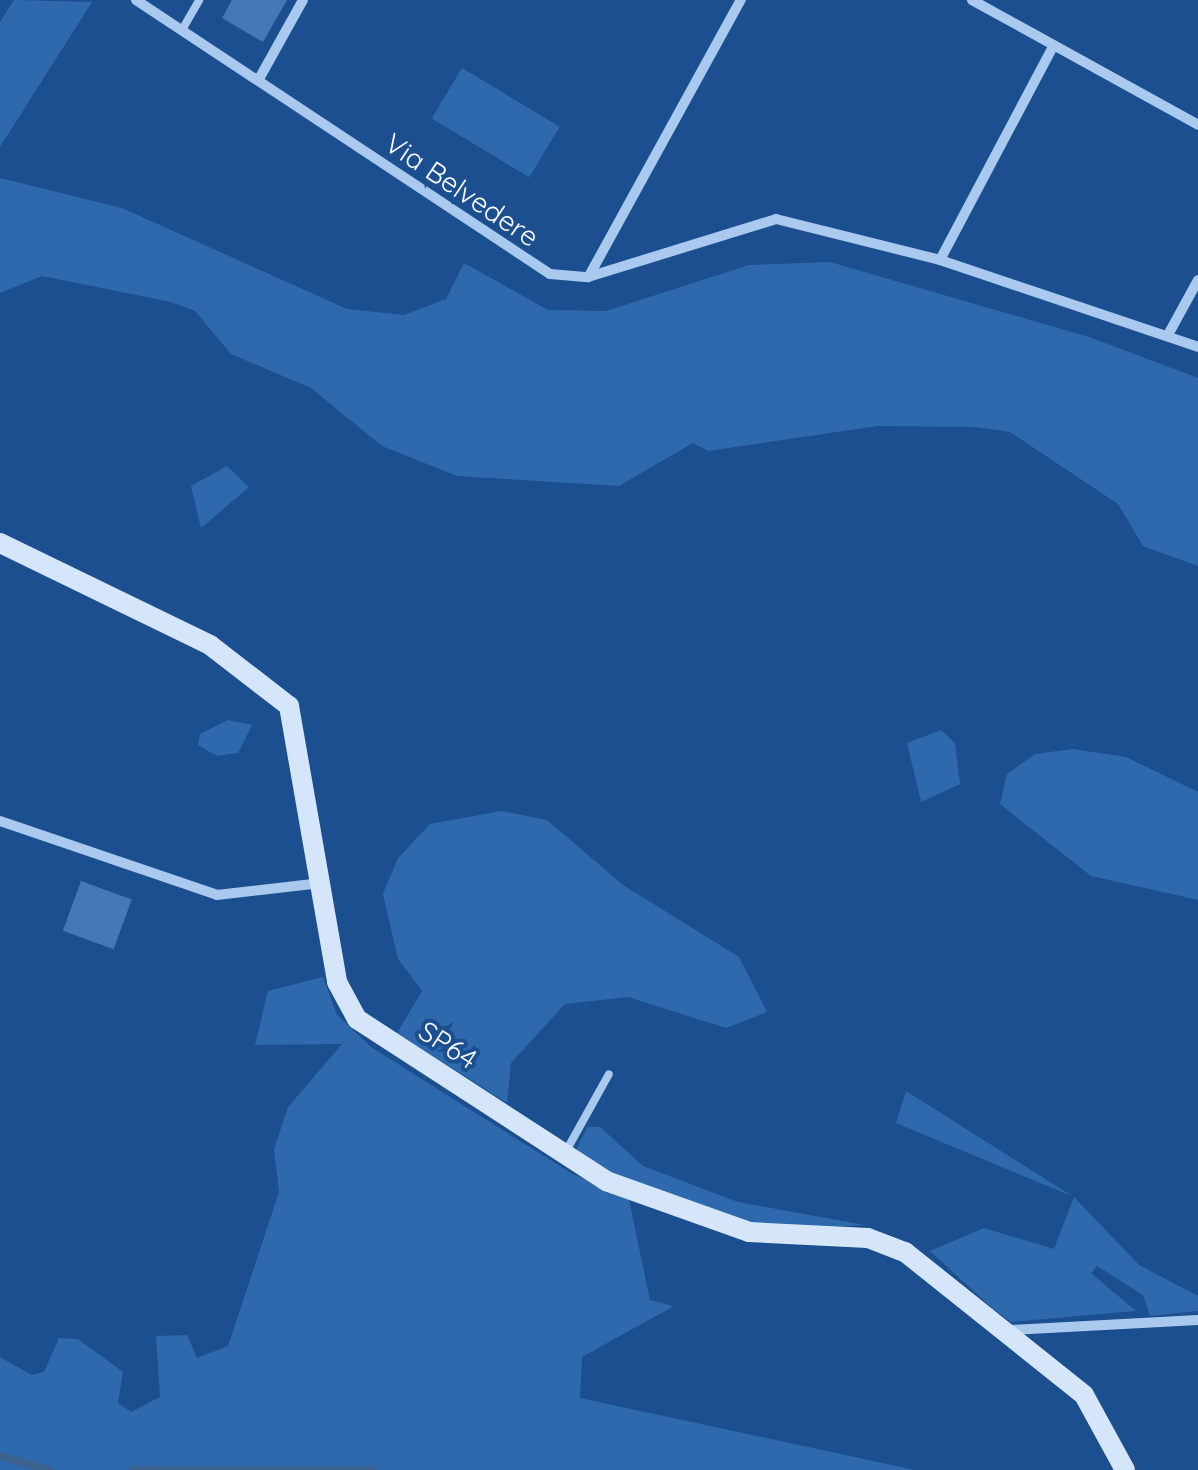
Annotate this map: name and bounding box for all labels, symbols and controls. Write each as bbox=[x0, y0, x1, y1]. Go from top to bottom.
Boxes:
street label: Via Belvedere bbox=[379, 126, 545, 254]
street label: SP64 bbox=[413, 1014, 483, 1076]

